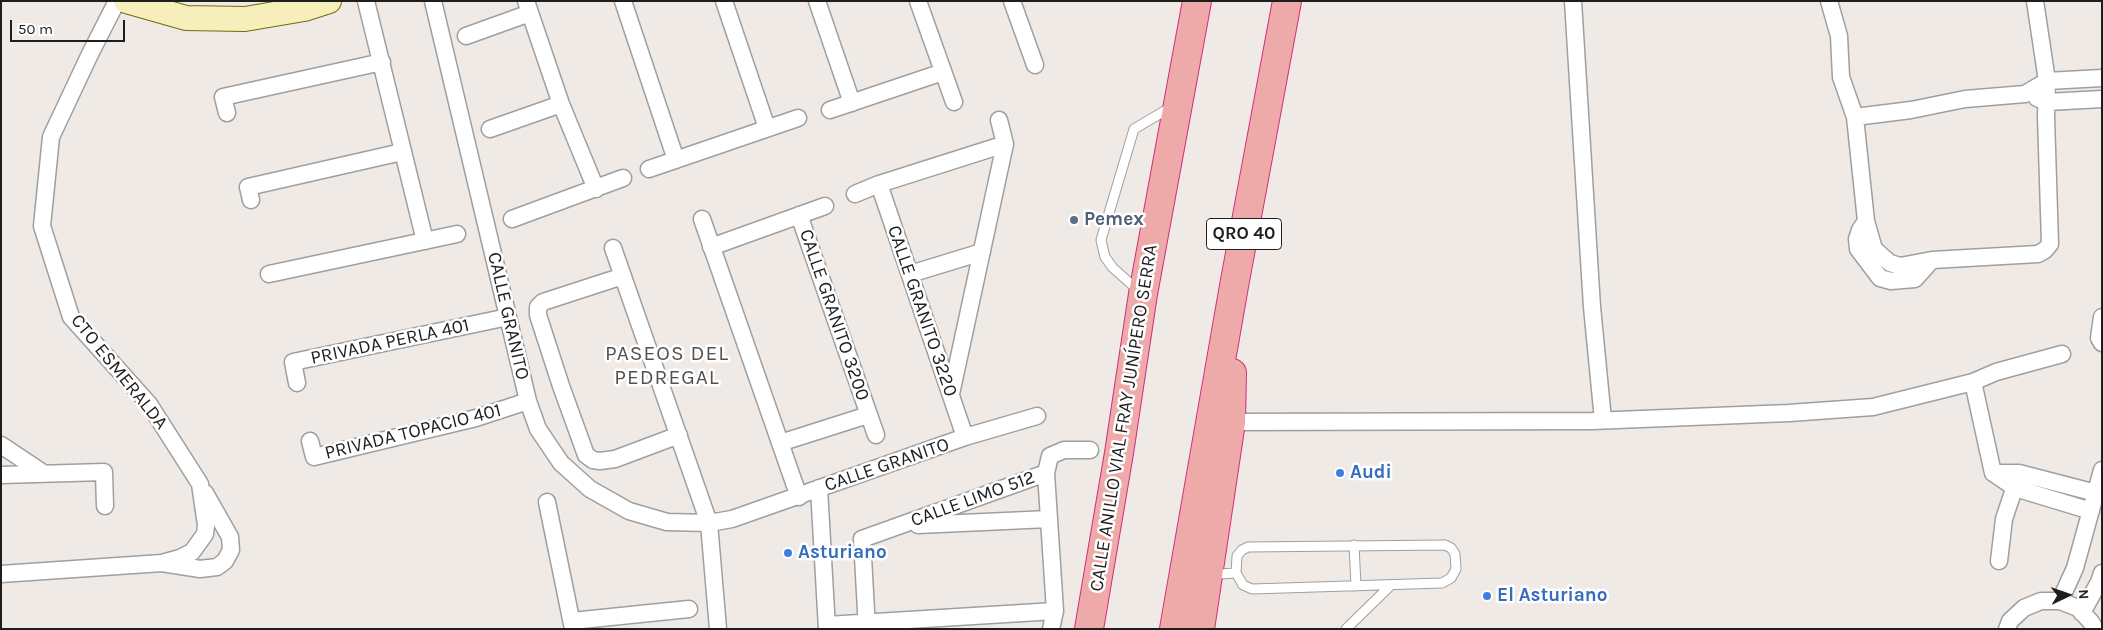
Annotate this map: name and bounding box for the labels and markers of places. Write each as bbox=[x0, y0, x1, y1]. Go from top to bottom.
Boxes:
place label: Pemex bbox=[1084, 209, 1144, 231]
marker: Pemex bbox=[1068, 214, 1080, 226]
place label: Audi bbox=[1350, 462, 1392, 484]
marker: Audi bbox=[1334, 467, 1346, 479]
place label: Asturiano bbox=[798, 542, 887, 564]
marker: Asturiano bbox=[782, 547, 794, 559]
place label: El Asturiano bbox=[1497, 585, 1607, 607]
marker: El Asturiano bbox=[1481, 590, 1493, 602]

